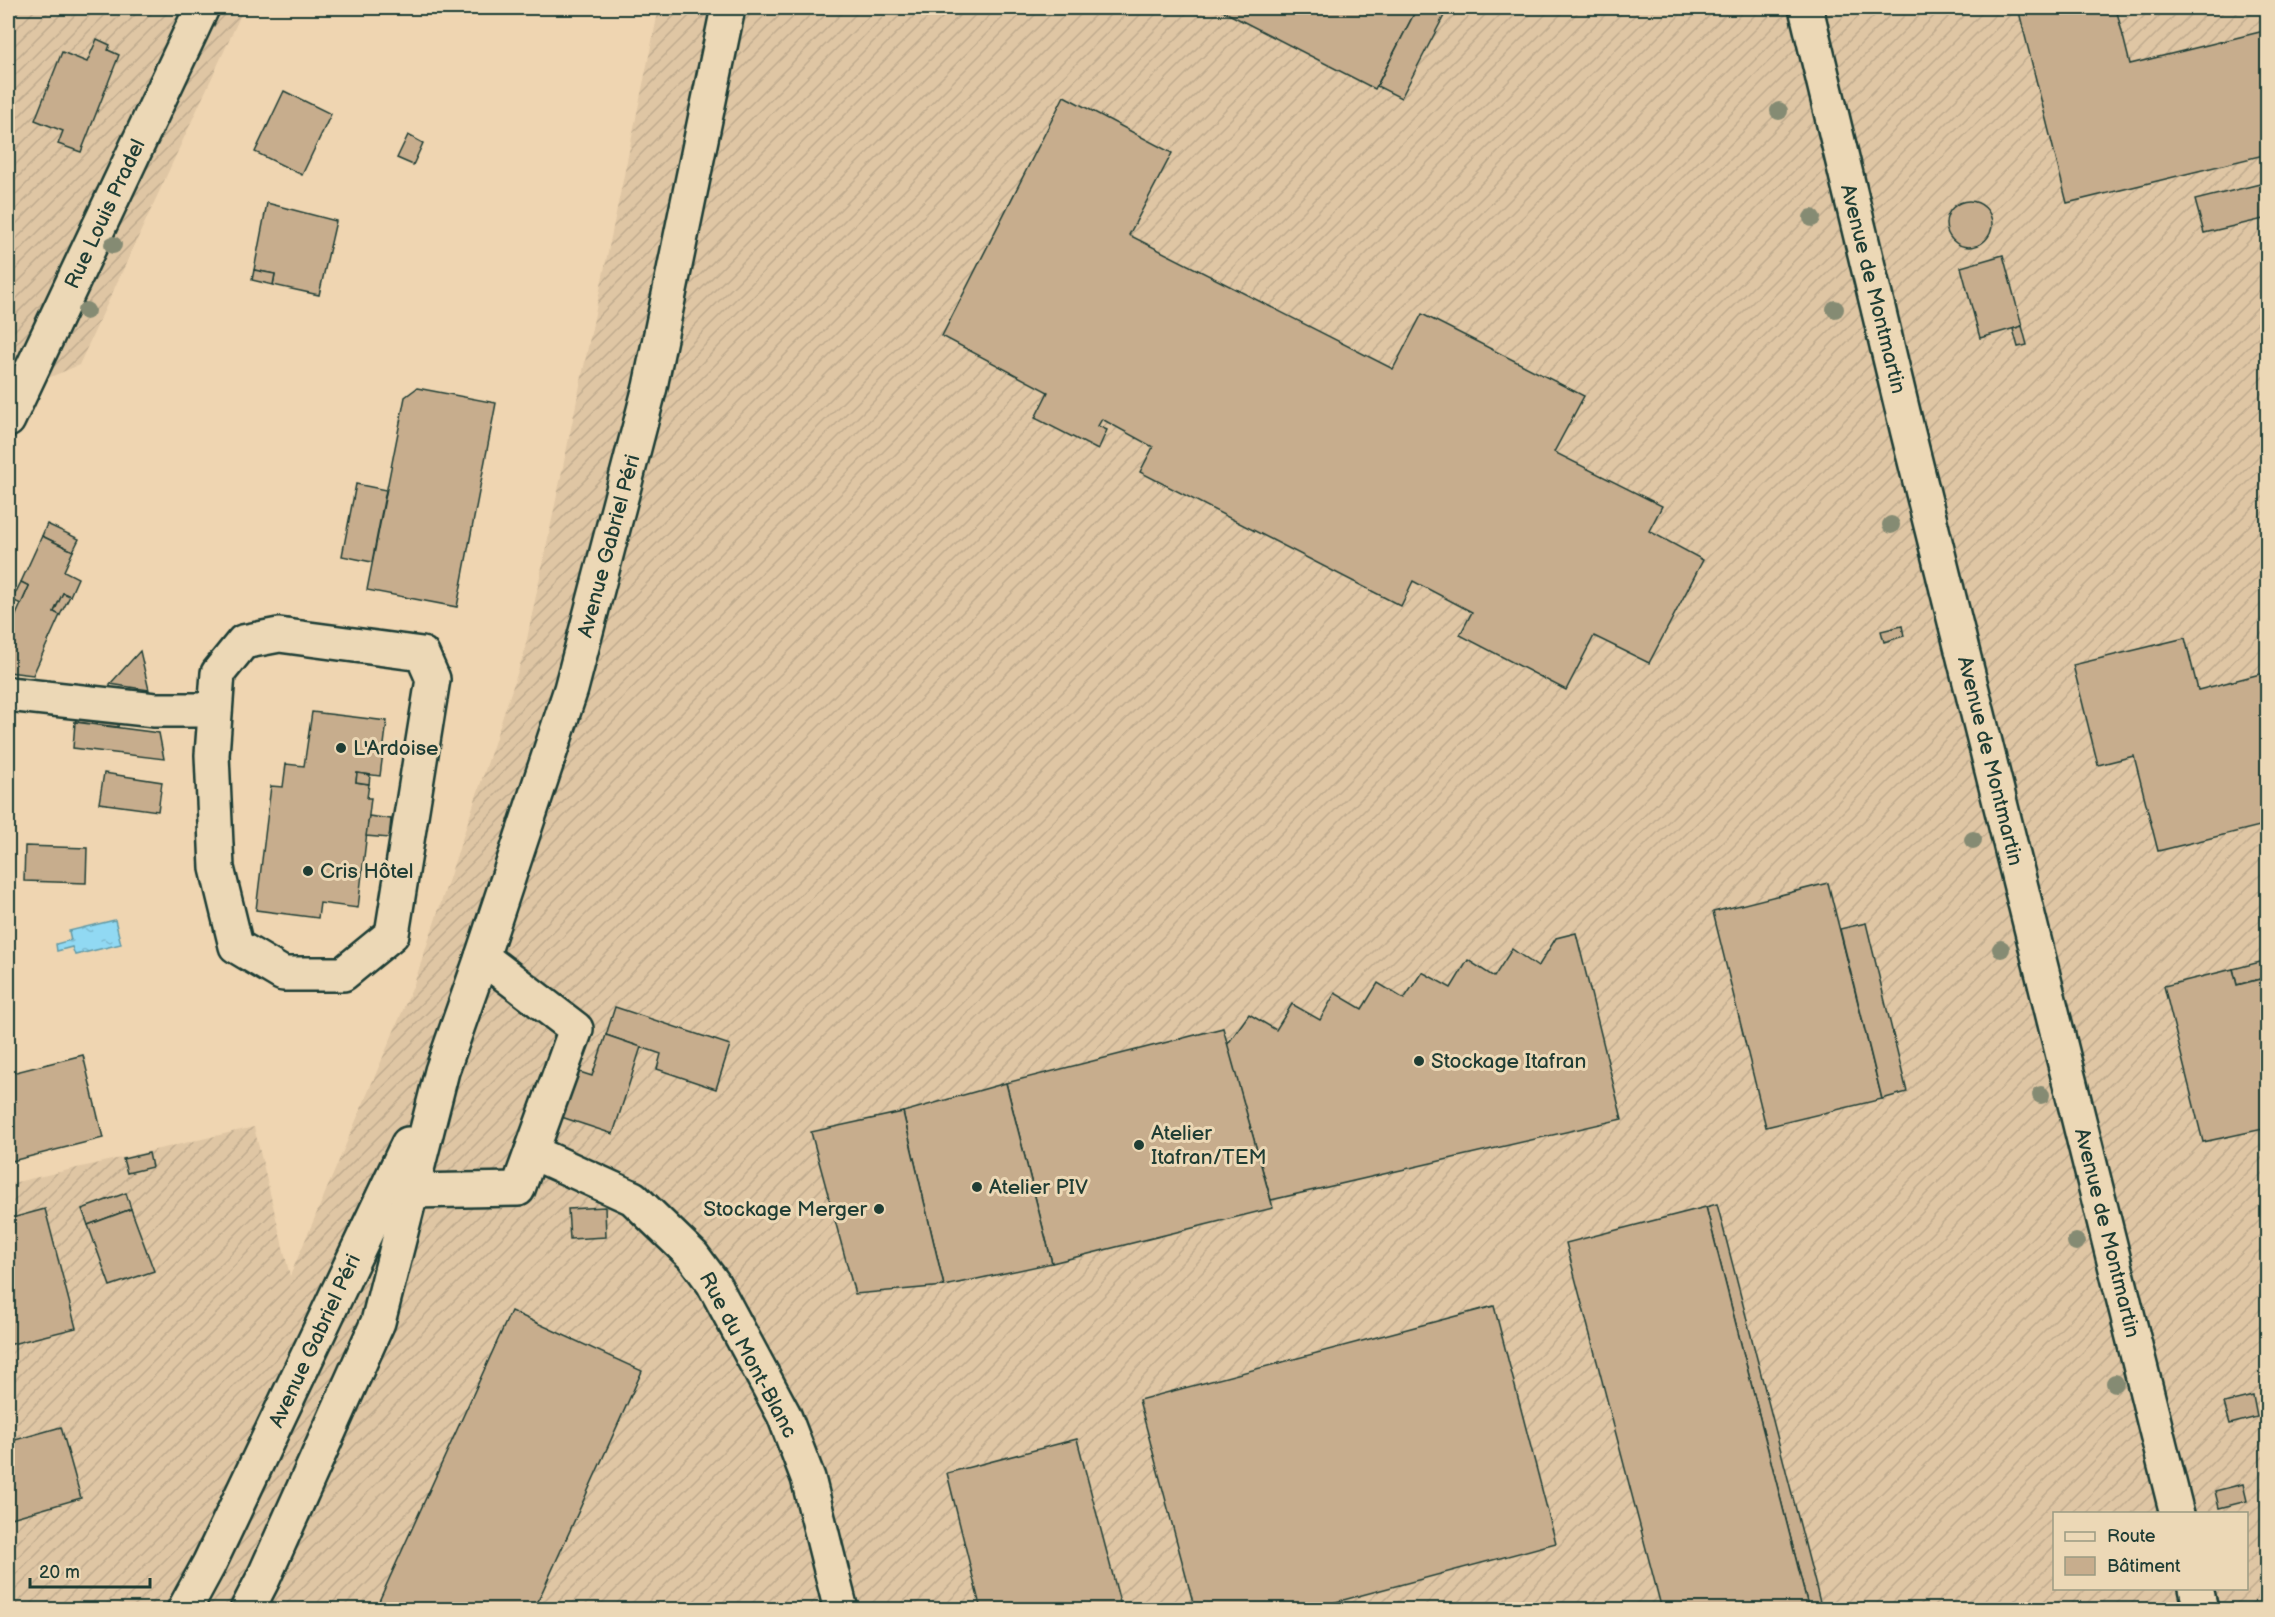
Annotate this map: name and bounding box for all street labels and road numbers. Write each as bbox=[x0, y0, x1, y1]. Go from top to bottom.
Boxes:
street label: Rue Louis Pradel bbox=[59, 135, 151, 293]
street label: Avenue de Montmartin bbox=[1835, 182, 1911, 396]
street label: Avenue Gabriel Péri bbox=[573, 452, 645, 640]
street label: Avenue de Montmartin bbox=[1952, 654, 2028, 868]
street label: Avenue de Montmartin bbox=[2069, 1126, 2145, 1340]
street label: Avenue Gabriel Péri bbox=[264, 1250, 366, 1432]
street label: Rue du Mont-Blanc bbox=[694, 1268, 802, 1442]

